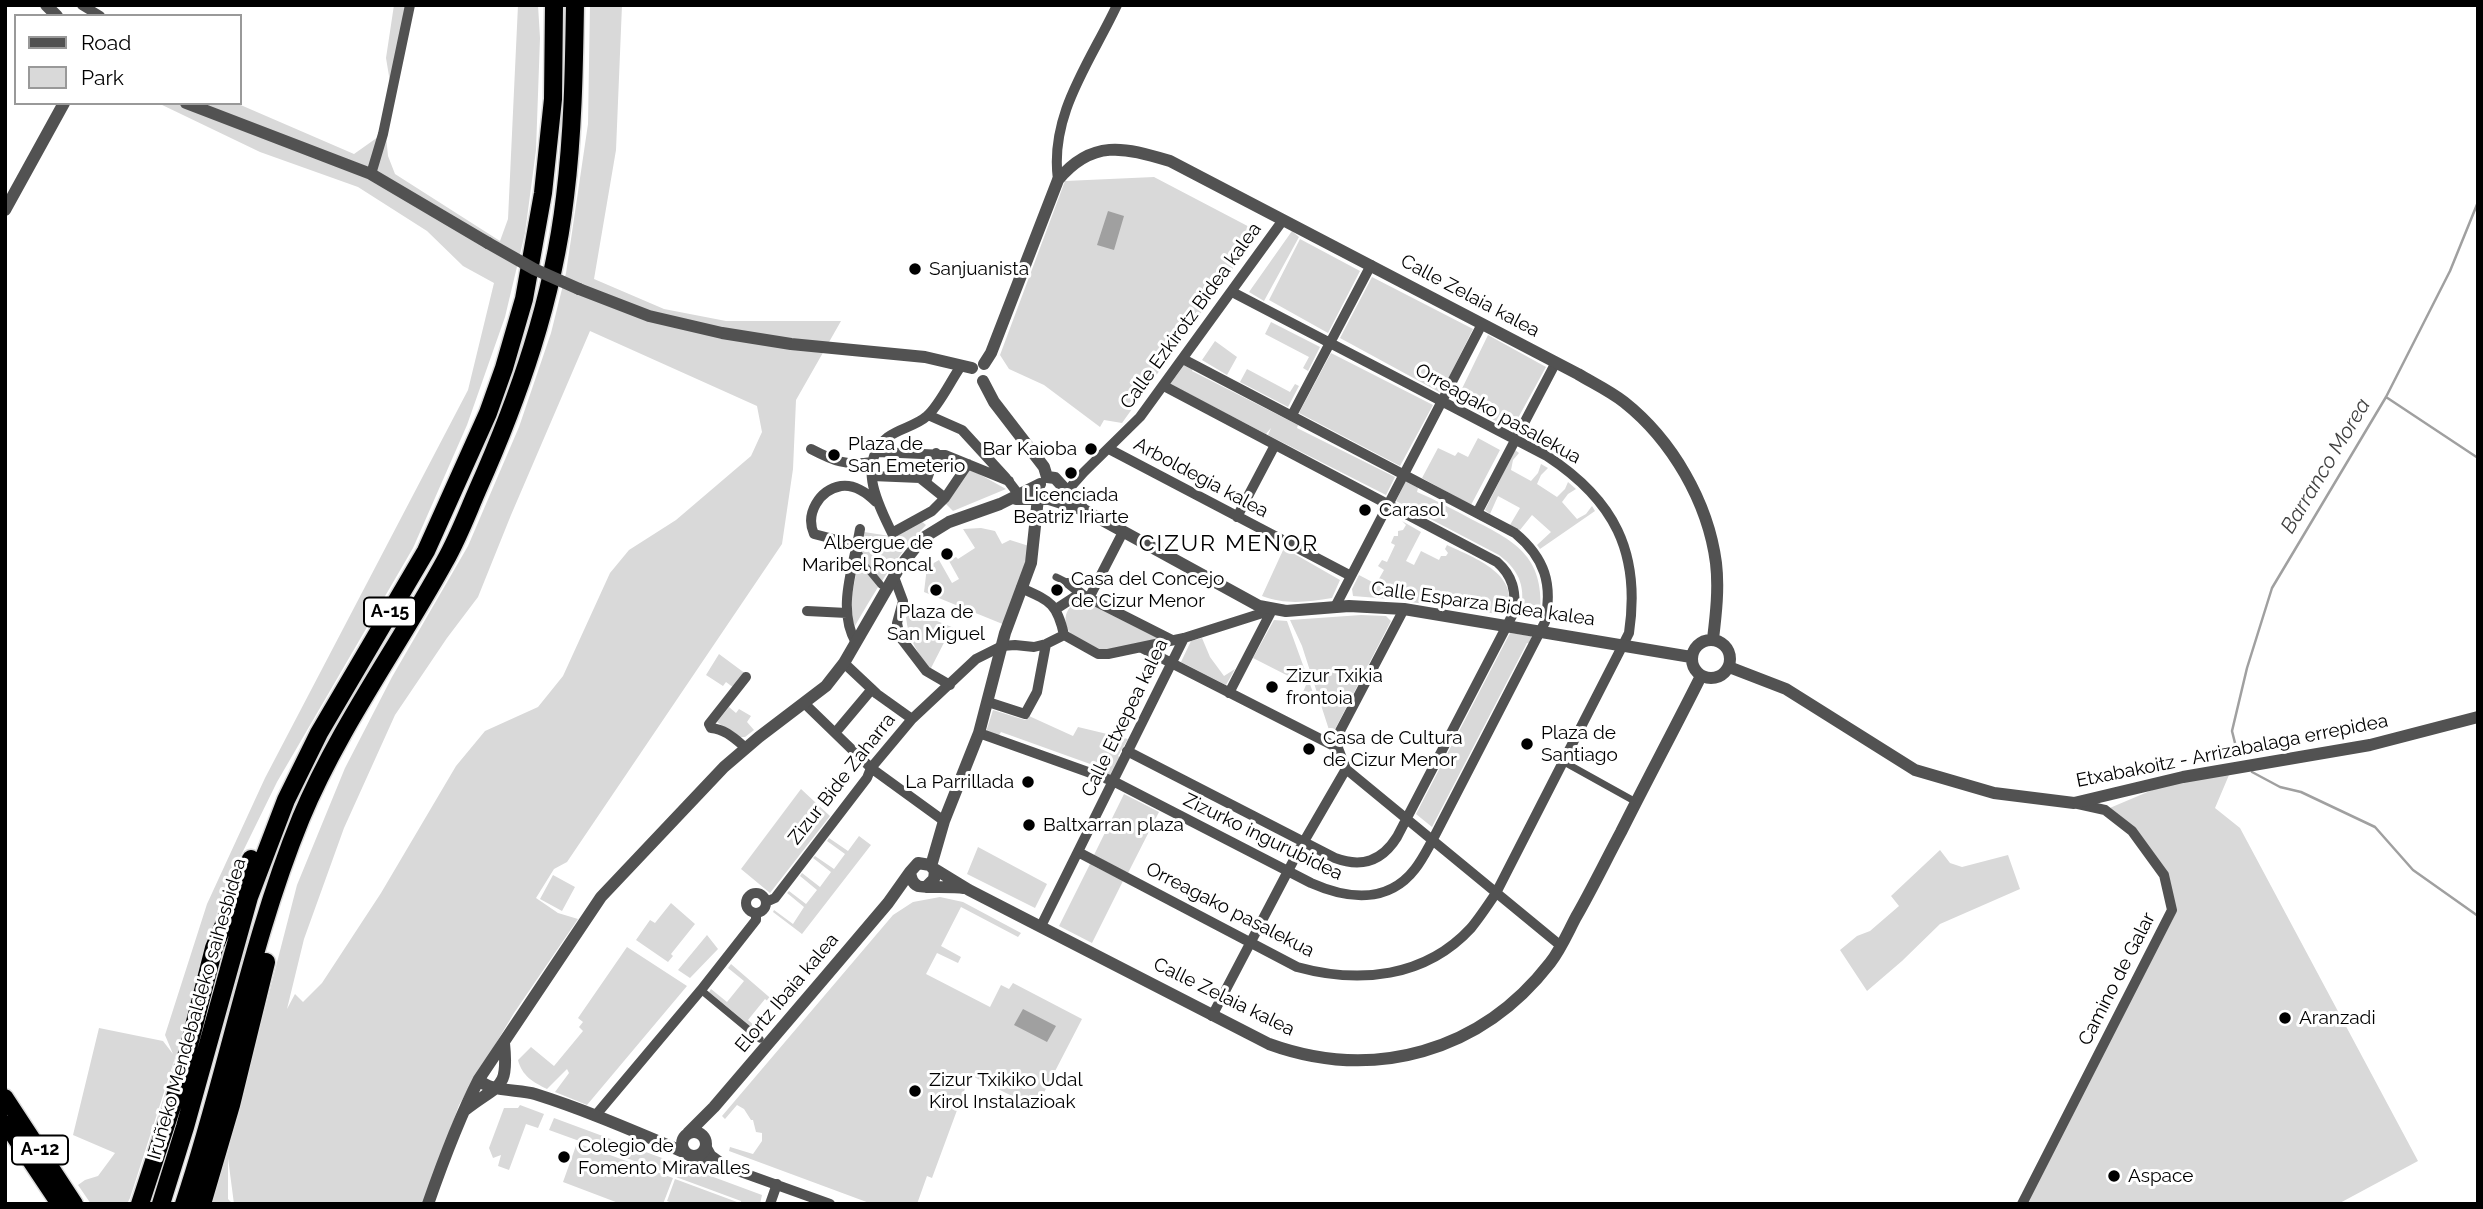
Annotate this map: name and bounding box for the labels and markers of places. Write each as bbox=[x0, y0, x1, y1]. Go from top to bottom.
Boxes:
place label: Sanjuanista bbox=[929, 258, 1029, 280]
marker: Sanjuanista bbox=[907, 261, 923, 277]
place label: Plaza de San Emeterio bbox=[848, 433, 965, 477]
place label: Bar Kaioba bbox=[982, 438, 1077, 460]
marker: Bar Kaioba bbox=[1083, 441, 1099, 457]
marker: Plaza de San Emeterio bbox=[826, 447, 842, 463]
marker: Licenciada Beatriz Iriarte bbox=[1063, 465, 1079, 481]
place label: Licenciada Beatriz Iriarte bbox=[1013, 484, 1129, 528]
place label: Carasol bbox=[1379, 499, 1445, 521]
marker: Carasol bbox=[1357, 502, 1373, 518]
place label: Albergue de Maribel Roncal bbox=[802, 532, 933, 576]
marker: Albergue de Maribel Roncal bbox=[939, 546, 955, 562]
place label: Casa del Concejo de Cizur Menor bbox=[1071, 568, 1224, 612]
marker: Plaza de San Miguel bbox=[928, 582, 944, 598]
marker: Casa del Concejo de Cizur Menor bbox=[1049, 582, 1065, 598]
place label: Plaza de San Miguel bbox=[887, 601, 985, 645]
place label: Zizur Txikia frontoia bbox=[1286, 665, 1383, 709]
marker: Zizur Txikia frontoia bbox=[1264, 679, 1280, 695]
place label: Plaza de Santiago bbox=[1541, 722, 1618, 766]
place label: Casa de Cultura de Cizur Menor bbox=[1323, 727, 1463, 771]
marker: Plaza de Santiago bbox=[1519, 736, 1535, 752]
marker: Casa de Cultura de Cizur Menor bbox=[1301, 741, 1317, 757]
place label: La Parrillada bbox=[905, 771, 1014, 793]
marker: La Parrillada bbox=[1020, 774, 1036, 790]
place label: Baltxarran plaza bbox=[1043, 814, 1184, 836]
marker: Baltxarran plaza bbox=[1021, 817, 1037, 833]
place label: Aranzadi bbox=[2299, 1007, 2376, 1029]
marker: Aranzadi bbox=[2277, 1010, 2293, 1026]
place label: Zizur Txikiko Udal Kirol Instalazioak bbox=[929, 1069, 1083, 1113]
marker: Zizur Txikiko Udal Kirol Instalazioak bbox=[907, 1083, 923, 1099]
place label: Colegio de Fomento Miravalles bbox=[578, 1135, 750, 1179]
marker: Colegio de Fomento Miravalles bbox=[556, 1149, 572, 1165]
place label: Aspace bbox=[2128, 1165, 2193, 1187]
marker: Aspace bbox=[2106, 1168, 2122, 1184]

